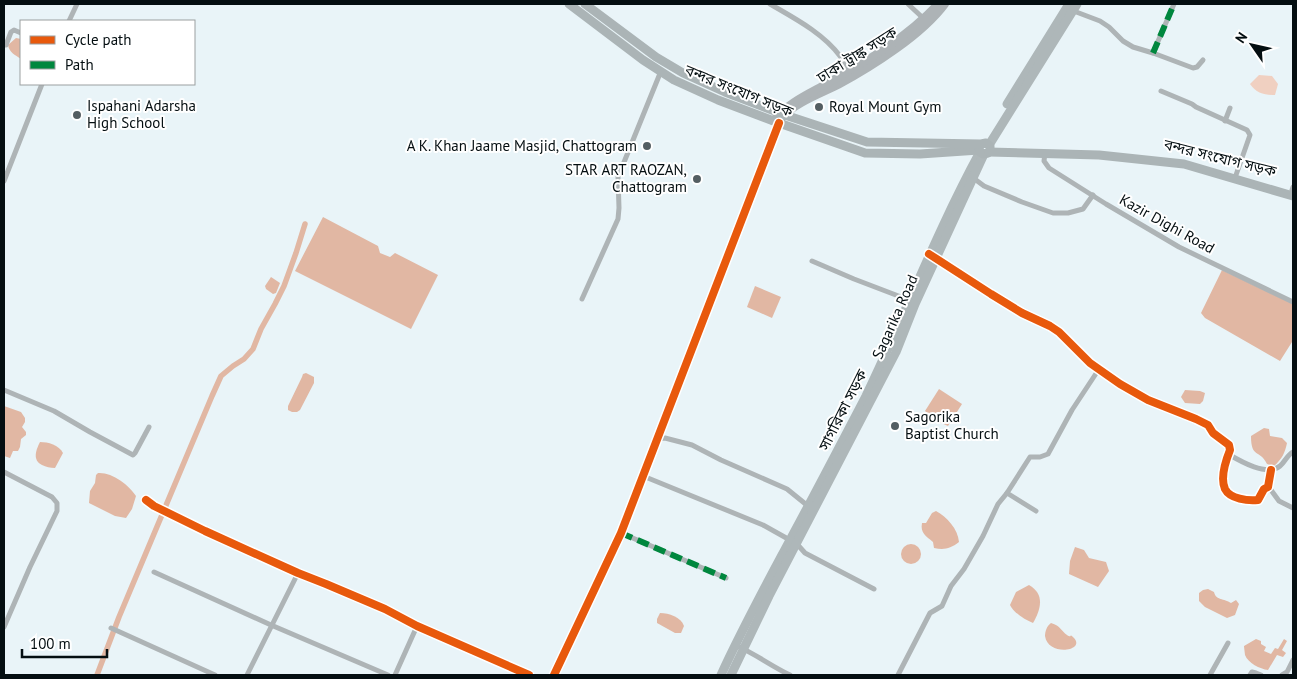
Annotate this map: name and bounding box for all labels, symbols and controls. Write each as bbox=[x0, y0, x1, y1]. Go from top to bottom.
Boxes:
legend bbox=[20, 20, 195, 85]
north arrow bbox=[1227, 20, 1277, 70]
street label: ঢাকা ট্রাঙ্ক সড়ক bbox=[812, 22, 901, 87]
text: N bbox=[1231, 29, 1251, 47]
text: Cycle path bbox=[65, 30, 131, 49]
text: Path bbox=[65, 55, 94, 74]
street label: বন্দর সংযোগ সড়ক bbox=[681, 60, 797, 121]
place label: Ispahani Adarsha High School bbox=[87, 96, 196, 132]
place label: Royal Mount Gym bbox=[829, 97, 942, 116]
marker: Royal Mount Gym bbox=[813, 101, 825, 113]
marker: Ispahani Adarsha High School bbox=[71, 109, 83, 121]
street label: বন্দর সংযোগ সড়ক bbox=[1161, 134, 1279, 181]
place label: A K. Khan Jaame Masjid, Chattogram bbox=[407, 136, 637, 155]
marker: A K. Khan Jaame Masjid, Chattogram bbox=[641, 140, 653, 152]
place label: STAR ART RAOZAN, Chattogram bbox=[565, 160, 687, 196]
marker: STAR ART RAOZAN, Chattogram bbox=[691, 173, 703, 185]
street label: Kazir Dighi Road bbox=[1116, 190, 1218, 258]
street label: Sagarika Road bbox=[867, 272, 922, 362]
street label: সাগরিকা সড়ক bbox=[814, 365, 871, 454]
place label: Sagorika Baptist Church bbox=[905, 407, 999, 443]
marker: Sagorika Baptist Church bbox=[889, 420, 901, 432]
scale bar bbox=[22, 626, 108, 658]
text: 100 m bbox=[30, 634, 71, 653]

